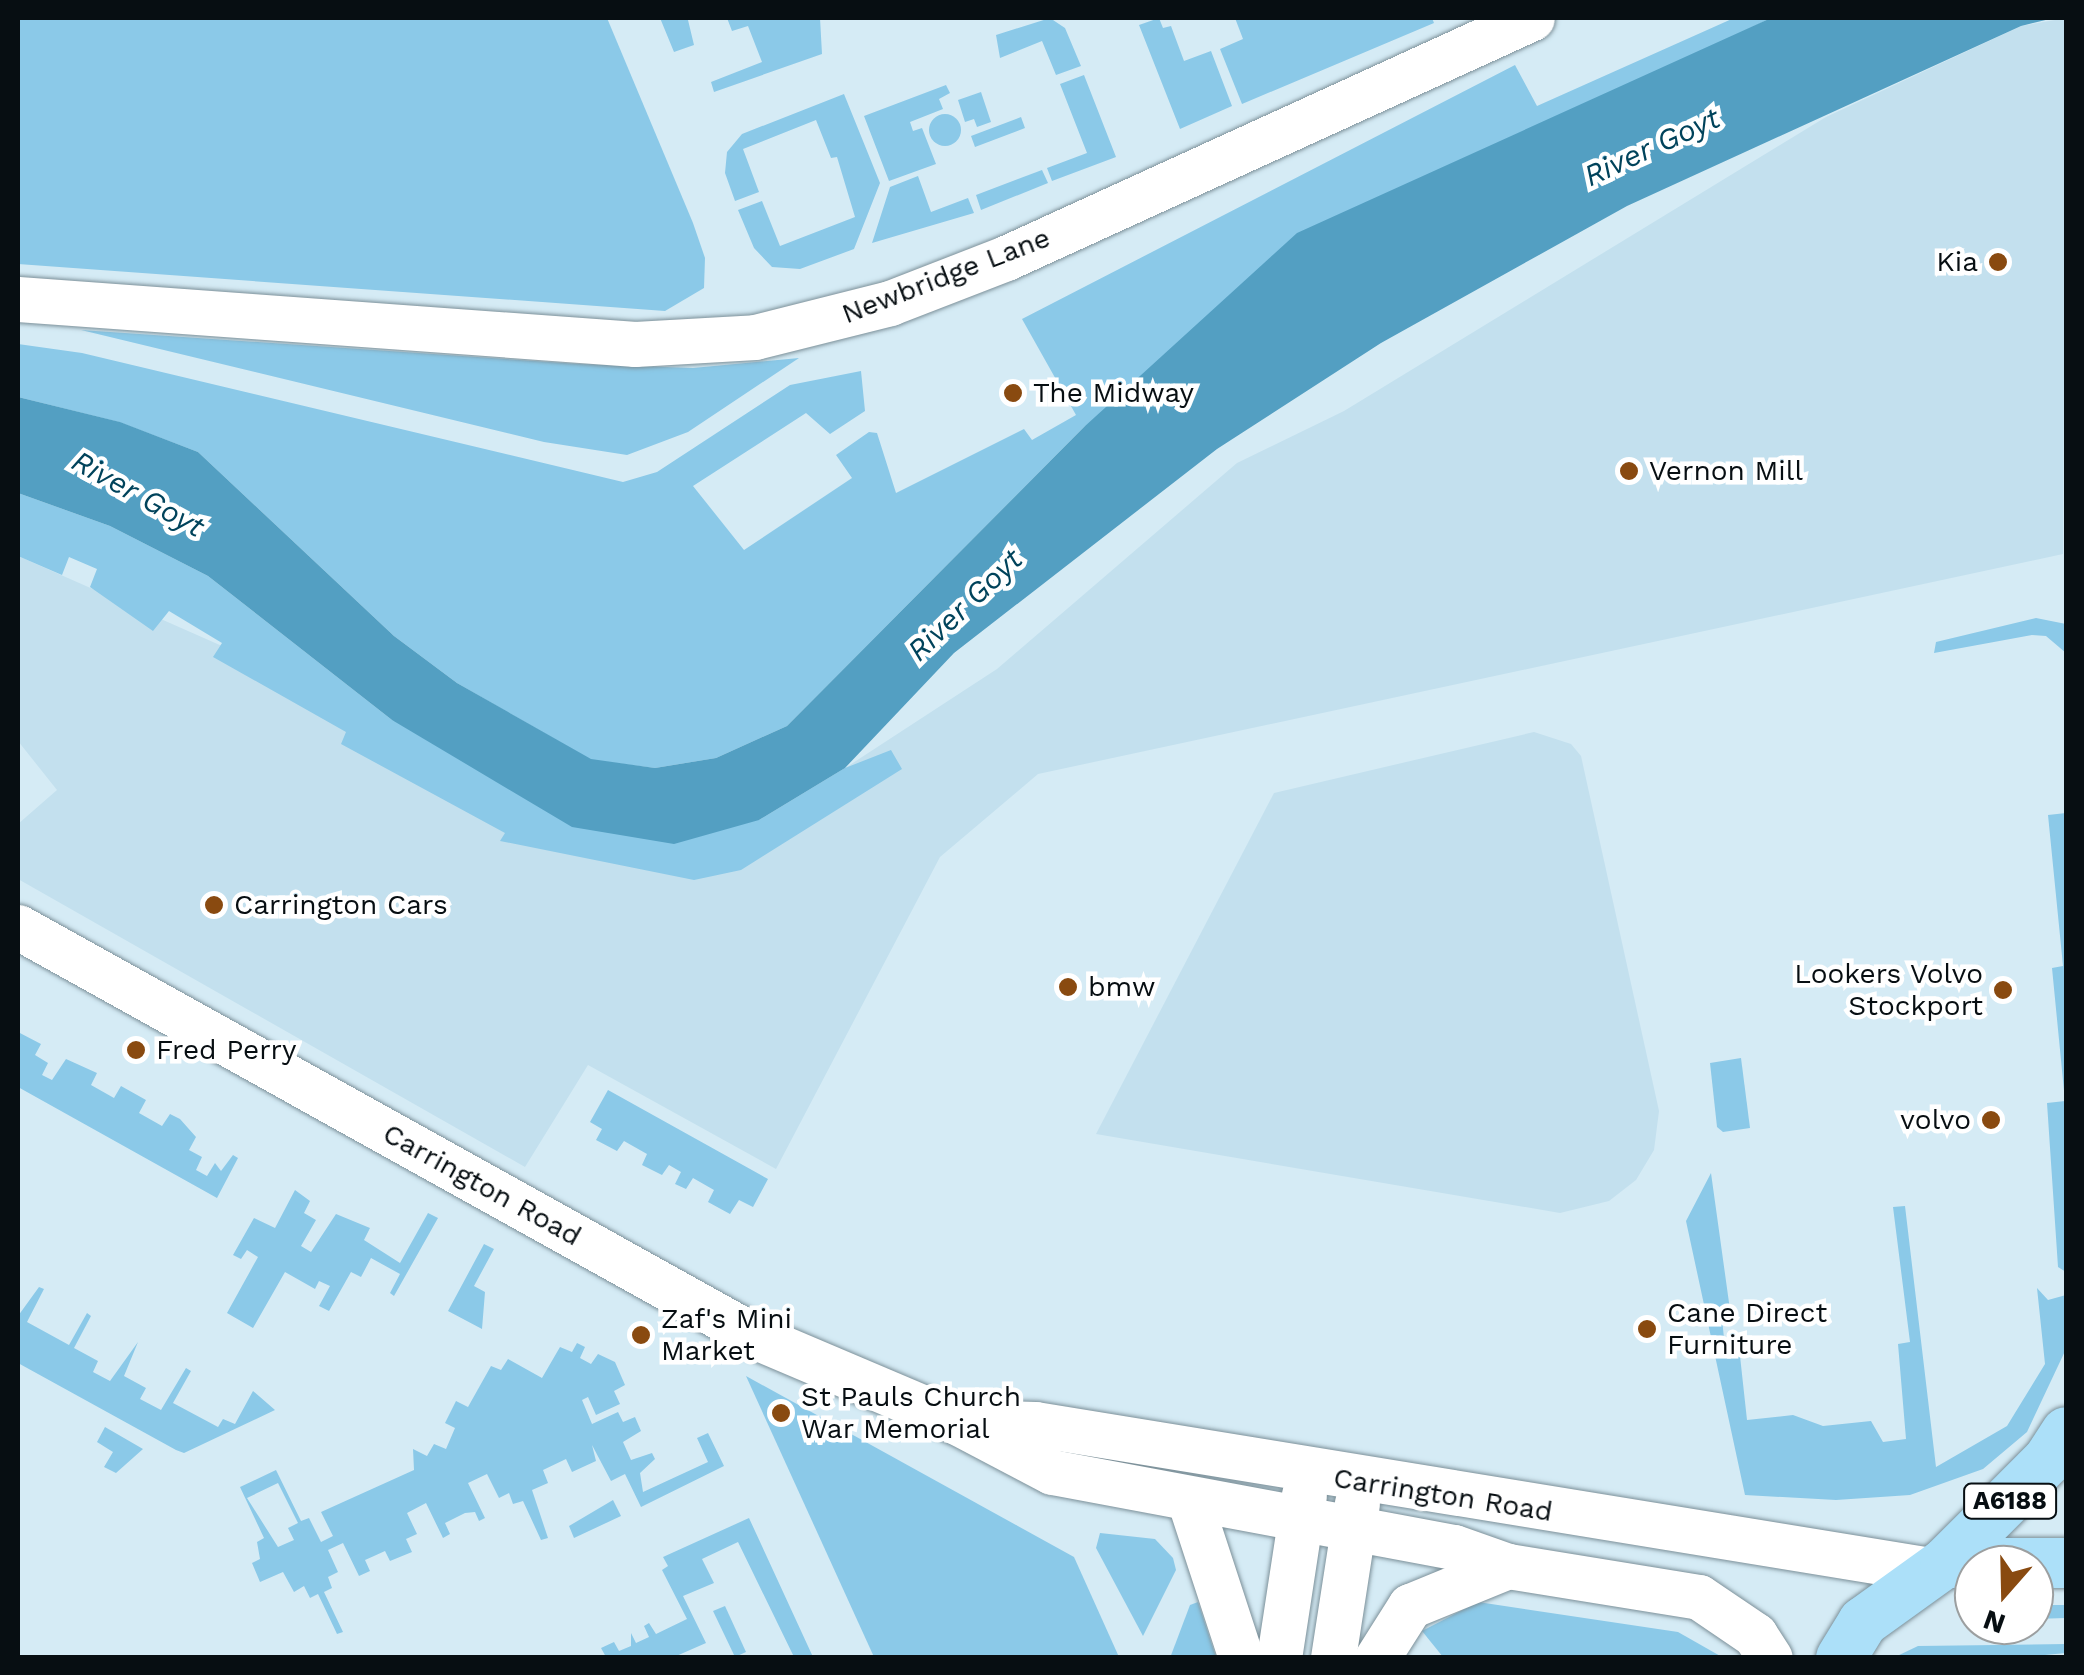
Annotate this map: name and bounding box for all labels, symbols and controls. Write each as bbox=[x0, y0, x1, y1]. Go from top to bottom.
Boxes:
water label: River Goyt bbox=[1578, 100, 1726, 194]
street label: Newbridge Lane bbox=[837, 221, 1055, 331]
place label: Kia bbox=[1936, 245, 1978, 279]
marker: Kia bbox=[1987, 251, 2009, 273]
place label: The Midway bbox=[1033, 376, 1194, 410]
marker: The Midway bbox=[1002, 382, 1024, 404]
water label: River Goyt bbox=[65, 443, 211, 545]
place label: Vernon Mill bbox=[1649, 454, 1803, 488]
marker: Vernon Mill bbox=[1618, 460, 1640, 482]
water label: River Goyt bbox=[900, 541, 1030, 669]
place label: Carrington Cars bbox=[234, 888, 448, 922]
marker: Carrington Cars bbox=[203, 894, 225, 916]
place label: Lookers Volvo Stockport bbox=[1793, 957, 1983, 1023]
place label: bmw bbox=[1088, 970, 1155, 1004]
marker: bmw bbox=[1057, 976, 1079, 998]
marker: Lookers Volvo Stockport bbox=[1992, 979, 2014, 1001]
place label: Fred Perry bbox=[156, 1033, 296, 1067]
marker: Fred Perry bbox=[125, 1039, 147, 1061]
place label: volvo bbox=[1900, 1103, 1971, 1137]
marker: volvo bbox=[1980, 1109, 2002, 1131]
street label: Carrington Road bbox=[377, 1117, 587, 1253]
place label: Cane Direct Furniture bbox=[1667, 1296, 1827, 1362]
place label: Zaf's Mini Market bbox=[661, 1302, 792, 1368]
marker: Cane Direct Furniture bbox=[1636, 1318, 1658, 1340]
marker: Zaf's Mini Market bbox=[630, 1324, 652, 1346]
place label: St Pauls Church War Memorial bbox=[801, 1380, 1021, 1446]
marker: St Pauls Church War Memorial bbox=[770, 1402, 792, 1424]
street label: Carrington Road bbox=[1331, 1461, 1555, 1529]
road number: A6188 bbox=[1962, 1481, 2058, 1521]
north arrow bbox=[1954, 1545, 2054, 1645]
text: N bbox=[1979, 1603, 2010, 1641]

